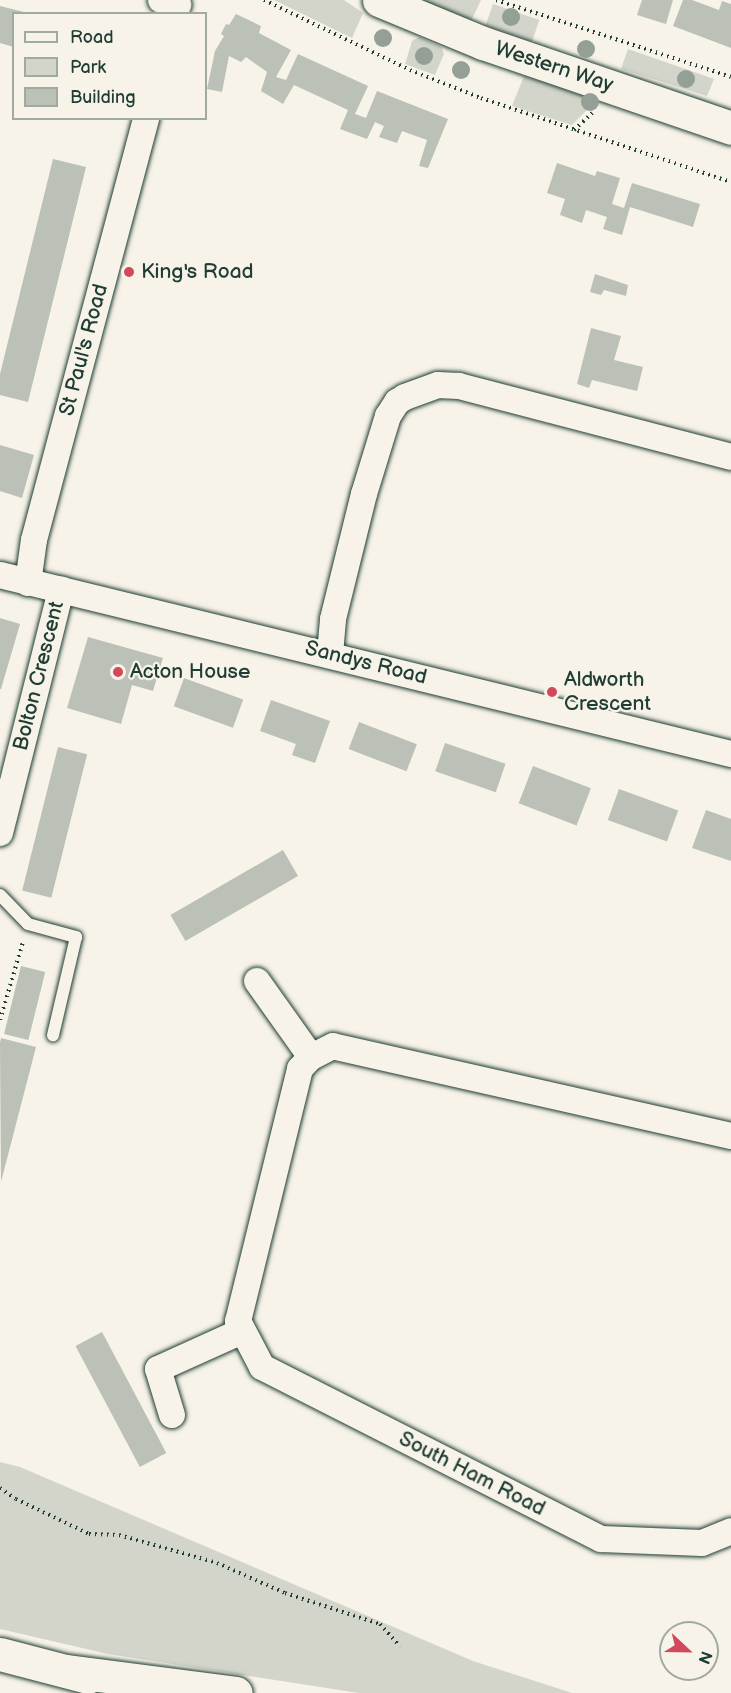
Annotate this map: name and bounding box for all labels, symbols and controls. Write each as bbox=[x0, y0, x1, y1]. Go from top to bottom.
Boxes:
legend bbox=[12, 12, 207, 120]
text: Road bbox=[70, 27, 114, 48]
street label: Western Way bbox=[491, 36, 617, 98]
text: Park bbox=[70, 57, 106, 78]
text: Building bbox=[70, 87, 136, 108]
place label: King's Road bbox=[141, 259, 254, 285]
marker: King's Road bbox=[122, 265, 136, 279]
street label: St Paul's Road bbox=[54, 281, 114, 419]
street label: Bolton Crescent bbox=[8, 599, 70, 753]
street label: Sandys Road bbox=[303, 636, 429, 690]
place label: Acton House bbox=[130, 659, 250, 685]
marker: Acton House bbox=[111, 665, 125, 679]
place label: Aldworth Crescent bbox=[564, 667, 651, 717]
marker: Aldworth Crescent bbox=[545, 685, 559, 699]
street label: South Ham Road bbox=[395, 1426, 549, 1522]
north arrow bbox=[659, 1621, 719, 1681]
text: N bbox=[693, 1648, 715, 1666]

